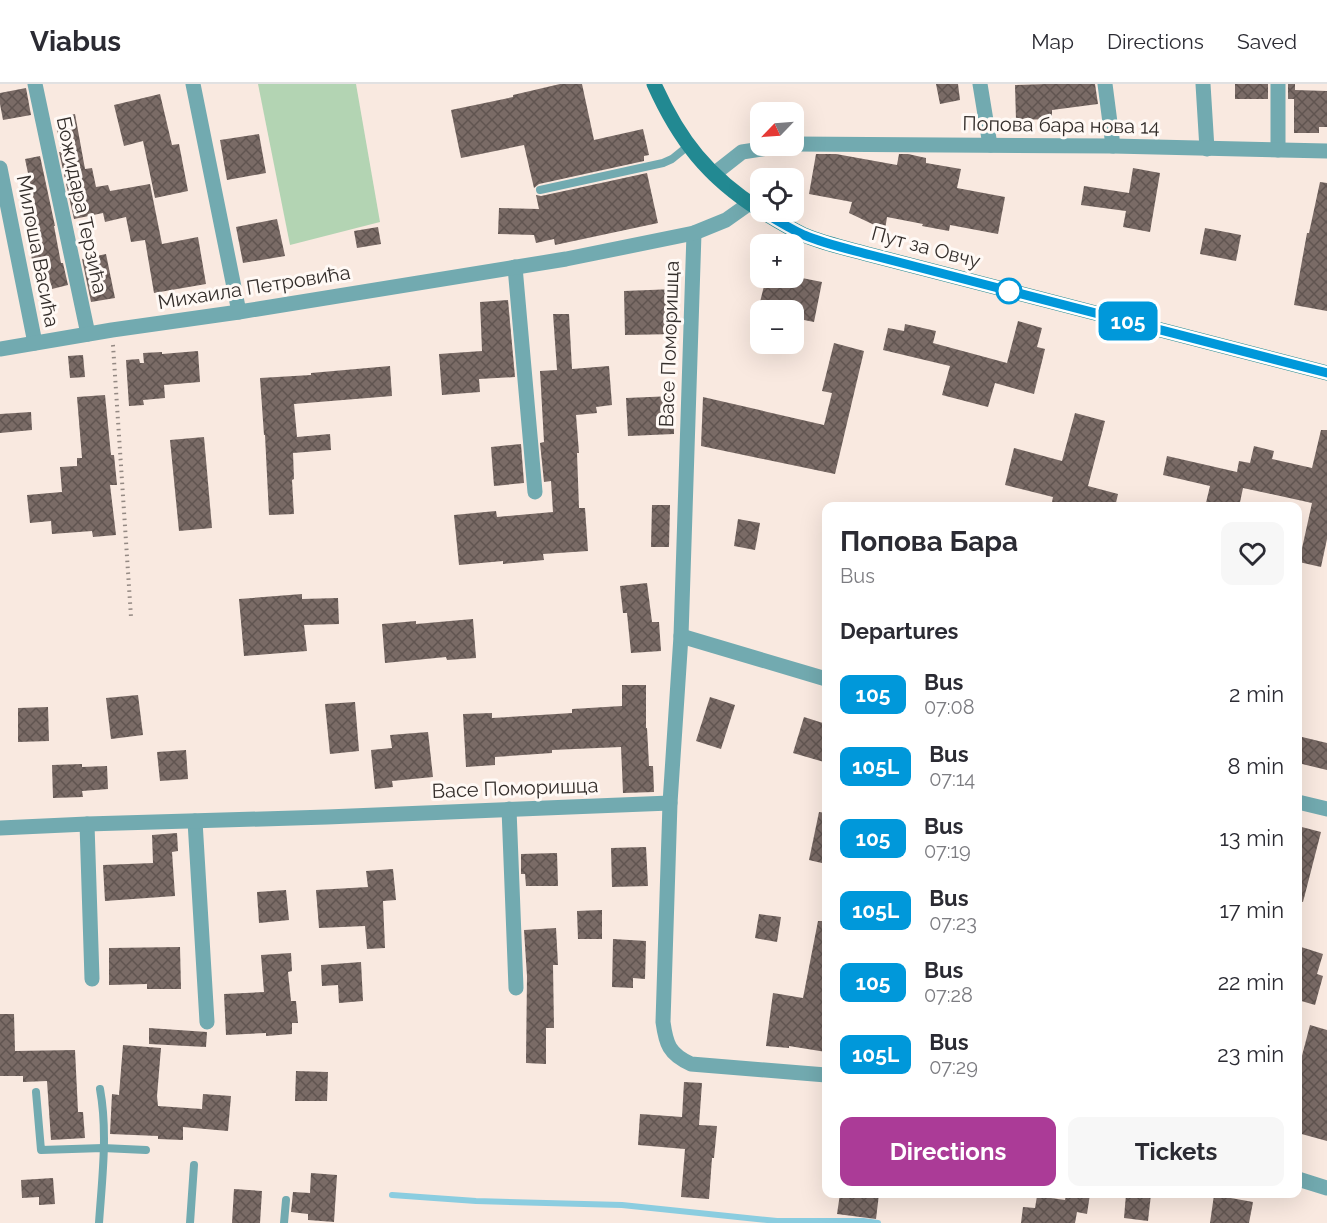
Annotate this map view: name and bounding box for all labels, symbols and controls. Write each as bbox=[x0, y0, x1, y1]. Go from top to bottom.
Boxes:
text: Viabus bbox=[30, 25, 121, 58]
text: Map bbox=[1031, 29, 1074, 54]
text: Directions bbox=[1107, 29, 1204, 54]
text: Saved bbox=[1237, 29, 1297, 54]
north arrow bbox=[750, 102, 804, 156]
map controls bbox=[750, 102, 804, 354]
street label: Попова бара нова 14 bbox=[962, 111, 1160, 139]
street label: Божидара Терзића bbox=[51, 114, 113, 296]
button: locate bbox=[750, 168, 804, 222]
street label: Милоша Васића bbox=[11, 173, 65, 329]
street label: Пут за Овчу bbox=[869, 221, 983, 273]
button: + bbox=[750, 234, 804, 288]
street label: Михаила Петровића bbox=[156, 260, 352, 314]
street label: Васе Поморишца bbox=[654, 260, 684, 428]
unlabelled marker bbox=[996, 278, 1022, 304]
button: − bbox=[750, 300, 804, 354]
line badge: 105 bbox=[1094, 302, 1162, 340]
text: 105 bbox=[1111, 309, 1145, 334]
button: heart bbox=[1221, 522, 1284, 585]
text: Попова Бара bbox=[840, 525, 1018, 558]
text: Bus bbox=[840, 564, 875, 588]
text: Departures bbox=[840, 618, 958, 644]
text: Bus bbox=[924, 669, 963, 695]
text: 2 min bbox=[1229, 681, 1284, 707]
text: 105 bbox=[856, 682, 890, 707]
text: 07:08 bbox=[924, 695, 975, 719]
text: Bus bbox=[929, 741, 969, 767]
text: 8 min bbox=[1228, 753, 1284, 779]
text: 105L bbox=[852, 754, 899, 779]
text: 07:14 bbox=[929, 767, 975, 791]
street label: Васе Поморишца bbox=[431, 773, 599, 803]
text: Bus bbox=[924, 813, 963, 839]
text: 13 min bbox=[1219, 825, 1284, 851]
text: 105 bbox=[856, 826, 890, 851]
text: 07:19 bbox=[924, 839, 971, 863]
text: Bus bbox=[929, 885, 969, 911]
text: 17 min bbox=[1219, 897, 1284, 923]
text: 105L bbox=[852, 898, 899, 923]
text: 07:23 bbox=[929, 911, 977, 935]
text: Bus bbox=[924, 957, 963, 983]
text: 22 min bbox=[1218, 969, 1284, 995]
text: 105 bbox=[856, 970, 890, 995]
text: 07:28 bbox=[924, 983, 973, 1007]
text: Bus bbox=[929, 1029, 969, 1055]
text: 23 min bbox=[1217, 1041, 1284, 1067]
text: 105L bbox=[852, 1042, 899, 1067]
text: 07:29 bbox=[929, 1055, 978, 1079]
button: Directions bbox=[840, 1117, 1056, 1186]
button: Tickets bbox=[1068, 1117, 1284, 1186]

